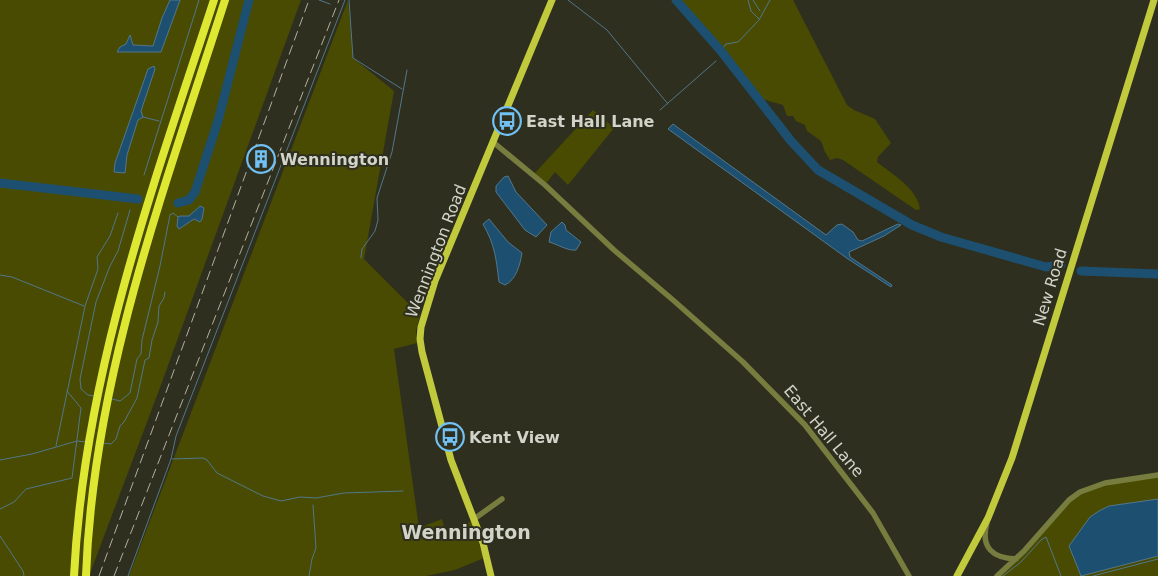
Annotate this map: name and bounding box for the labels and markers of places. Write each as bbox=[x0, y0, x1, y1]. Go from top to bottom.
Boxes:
bus stop icon: East Hall Lane bbox=[492, 106, 522, 136]
place label: East Hall Lane bbox=[526, 112, 655, 131]
building icon: Wennington bbox=[246, 144, 276, 174]
place label: Wennington bbox=[280, 150, 389, 169]
bus stop icon: Kent View bbox=[435, 422, 465, 452]
place label: Kent View bbox=[469, 428, 560, 447]

